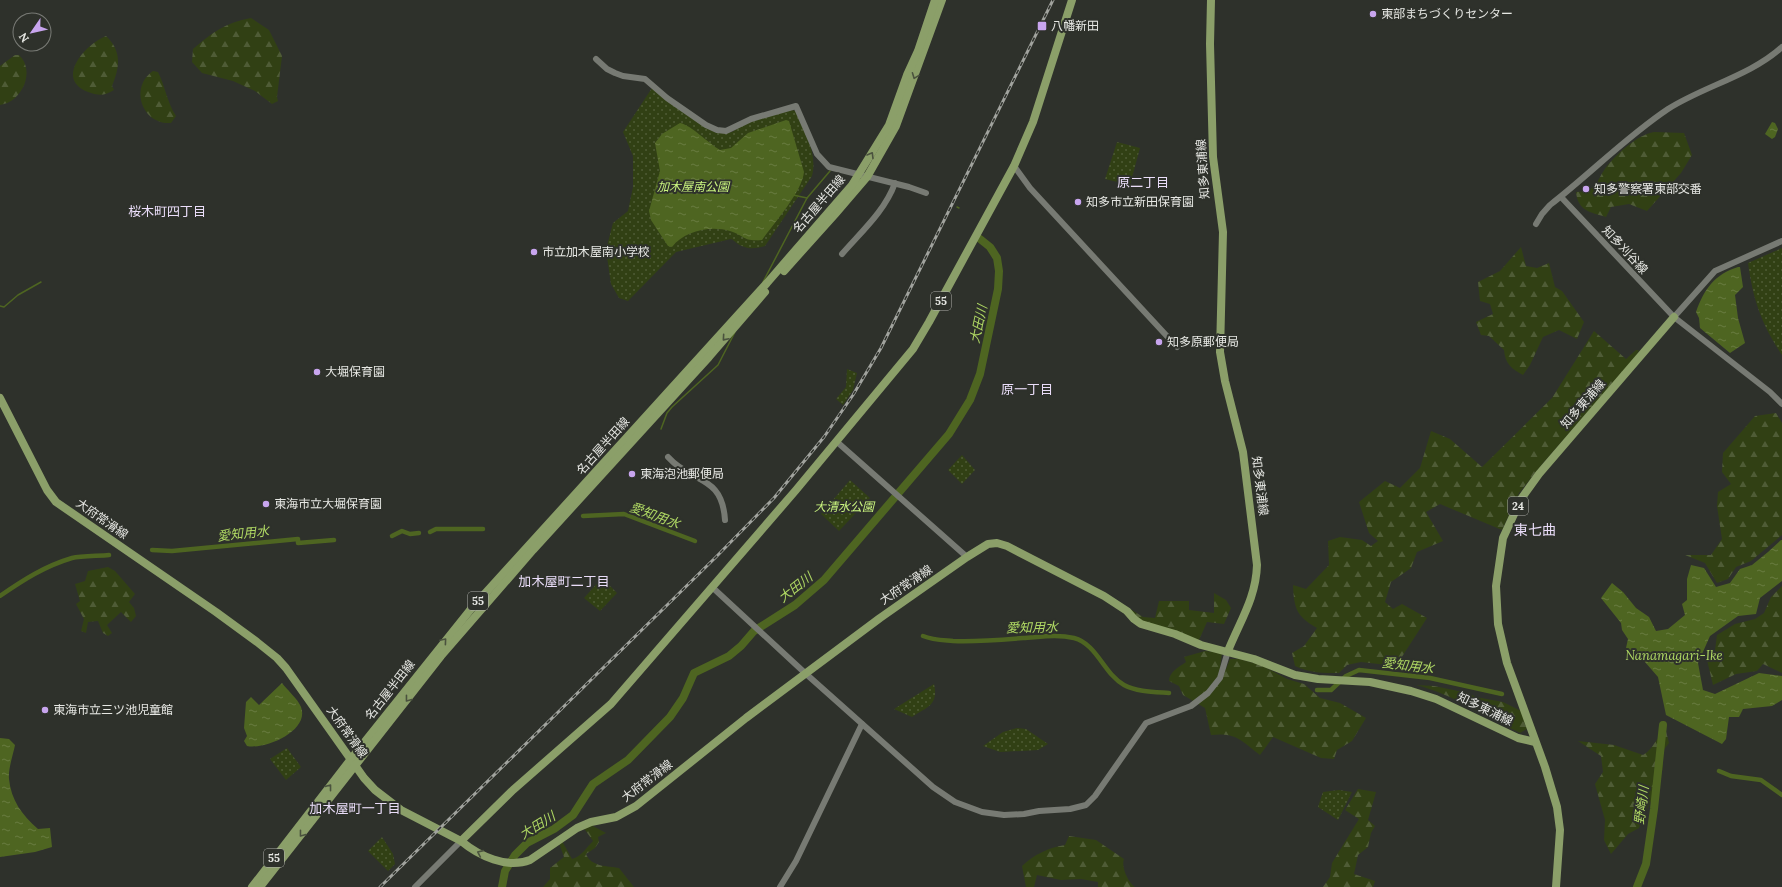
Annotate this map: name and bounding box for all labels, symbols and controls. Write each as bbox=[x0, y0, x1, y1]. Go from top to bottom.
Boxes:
place label: 東部まちづくりセンター bbox=[1381, 6, 1513, 21]
marker: 東部まちづくりセンター bbox=[1368, 9, 1378, 19]
north arrow bbox=[12, 12, 52, 52]
place label: 八幡新田 bbox=[1051, 18, 1099, 33]
marker: 八幡新田 bbox=[1036, 20, 1048, 32]
text: N bbox=[15, 30, 32, 45]
one-way arrow bbox=[911, 73, 919, 80]
street label: 知多東浦線 bbox=[1193, 139, 1212, 199]
one-way arrow bbox=[866, 152, 873, 159]
street label: 名古屋半田線 bbox=[789, 172, 848, 236]
district label: 原二丁目 bbox=[1117, 174, 1169, 191]
park label: 加木屋南公園 bbox=[657, 179, 731, 194]
place label: 知多警察署東部交番 bbox=[1594, 181, 1702, 196]
marker: 知多警察署東部交番 bbox=[1581, 184, 1591, 194]
place label: 知多市立新田保育園 bbox=[1086, 194, 1194, 209]
marker: 知多市立新田保育園 bbox=[1073, 197, 1083, 207]
district label: 桜木町四丁目 bbox=[128, 203, 206, 220]
street label: 知多刈谷線 bbox=[1599, 223, 1651, 277]
place label: 市立加木屋南小学校 bbox=[542, 244, 650, 259]
marker: 市立加木屋南小学校 bbox=[529, 247, 539, 257]
road number: 55 bbox=[931, 292, 951, 310]
water label: 大田川 bbox=[966, 301, 991, 345]
one-way arrow bbox=[723, 333, 730, 340]
place label: 知多原郵便局 bbox=[1167, 334, 1239, 349]
marker: 知多原郵便局 bbox=[1154, 337, 1164, 347]
place label: 大堀保育園 bbox=[325, 364, 385, 379]
marker: 大堀保育園 bbox=[312, 367, 322, 377]
street label: 知多東浦線 bbox=[1557, 376, 1608, 431]
district label: 原一丁目 bbox=[1001, 381, 1053, 398]
street label: 名古屋半田線 bbox=[573, 414, 632, 477]
street label: 知多東浦線 bbox=[1249, 455, 1272, 517]
place label: 東海泡池郵便局 bbox=[640, 466, 724, 481]
marker: 東海泡池郵便局 bbox=[627, 469, 637, 479]
street label: 大府常滑線 bbox=[73, 495, 131, 542]
place label: 東海市立大堀保育園 bbox=[274, 496, 382, 511]
road number: 24 bbox=[1508, 497, 1528, 515]
marker: 東海市立大堀保育園 bbox=[261, 499, 271, 509]
water label: 愛知用水 bbox=[627, 499, 684, 533]
park label: 大清水公園 bbox=[814, 499, 876, 514]
district label: 東七曲 bbox=[1514, 521, 1556, 539]
water label: 愛知用水 bbox=[216, 522, 272, 545]
street label: 大府常滑線 bbox=[877, 562, 935, 608]
water label: 大田川 bbox=[775, 567, 817, 606]
district label: 加木屋町二丁目 bbox=[518, 573, 610, 590]
road number: 55 bbox=[468, 592, 488, 610]
water label: 愛知用水 bbox=[1006, 619, 1060, 636]
one-way arrow bbox=[440, 639, 447, 646]
water label: Nanamagari-Ike bbox=[1625, 647, 1723, 664]
water label: 愛知用水 bbox=[1381, 654, 1437, 677]
street label: 名古屋半田線 bbox=[362, 657, 418, 723]
street label: 知多東浦線 bbox=[1455, 689, 1515, 728]
one-way arrow bbox=[406, 694, 413, 701]
place label: 東海市立三ツ池児童館 bbox=[53, 702, 173, 717]
street label: 大府常滑線 bbox=[324, 703, 371, 760]
marker: 東海市立三ツ池児童館 bbox=[40, 705, 50, 715]
street label: 大府常滑線 bbox=[618, 757, 675, 805]
water label: 野崎川 bbox=[1631, 783, 1653, 825]
one-way arrow bbox=[324, 785, 331, 792]
district label: 加木屋町一丁目 bbox=[309, 800, 401, 817]
water label: 大田川 bbox=[516, 807, 560, 843]
one-way arrow bbox=[300, 830, 307, 837]
road number: 55 bbox=[264, 849, 284, 867]
one-way arrow bbox=[477, 850, 485, 858]

